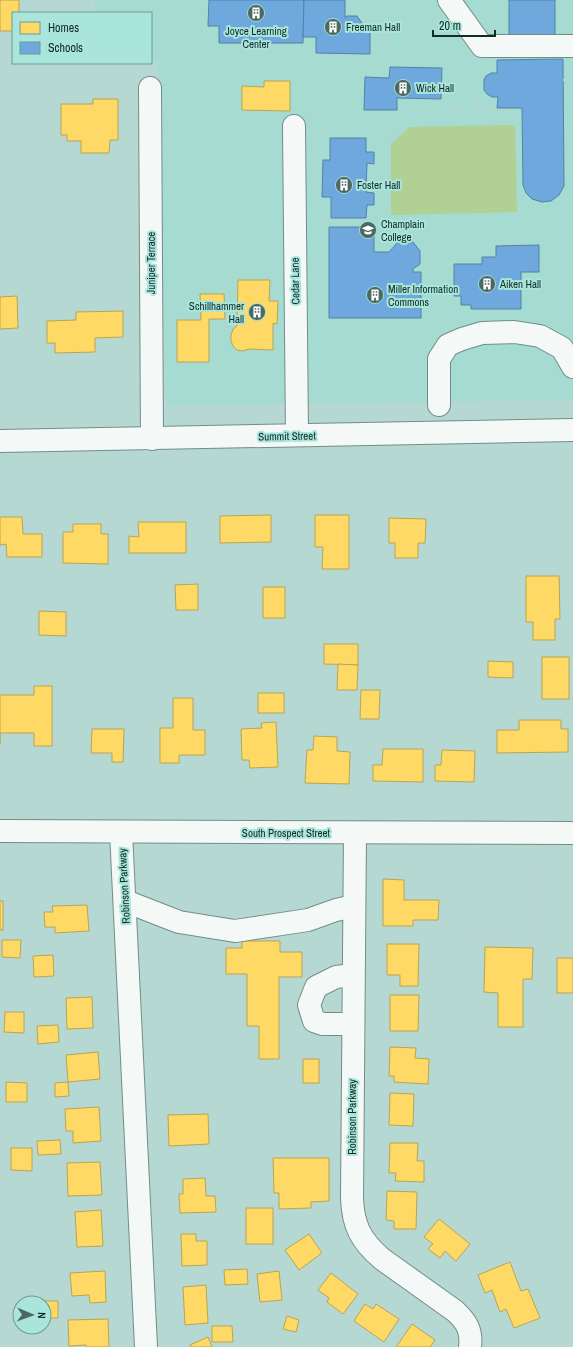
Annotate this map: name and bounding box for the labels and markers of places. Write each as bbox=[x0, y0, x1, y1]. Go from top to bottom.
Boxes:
building icon: Joyce Learning Center bbox=[246, 3, 266, 23]
building icon: Freeman Hall bbox=[323, 17, 343, 37]
place label: Freeman Hall bbox=[346, 20, 400, 34]
place label: Joyce Learning Center bbox=[225, 24, 287, 51]
building icon: Wick Hall bbox=[393, 78, 413, 98]
place label: Wick Hall bbox=[416, 81, 454, 95]
building icon: Foster Hall bbox=[334, 175, 354, 195]
place label: Foster Hall bbox=[357, 178, 400, 192]
place label: Champlain College bbox=[381, 217, 425, 244]
school or university icon: Champlain College bbox=[358, 220, 378, 240]
building icon: Aiken Hall bbox=[477, 274, 497, 294]
place label: Aiken Hall bbox=[499, 277, 541, 291]
place label: Miller Information Commons bbox=[388, 282, 458, 309]
building icon: Miller Information Commons bbox=[365, 285, 385, 305]
place label: Schillhammer Hall bbox=[189, 299, 244, 326]
building icon: Schillhammer Hall bbox=[247, 302, 267, 322]

